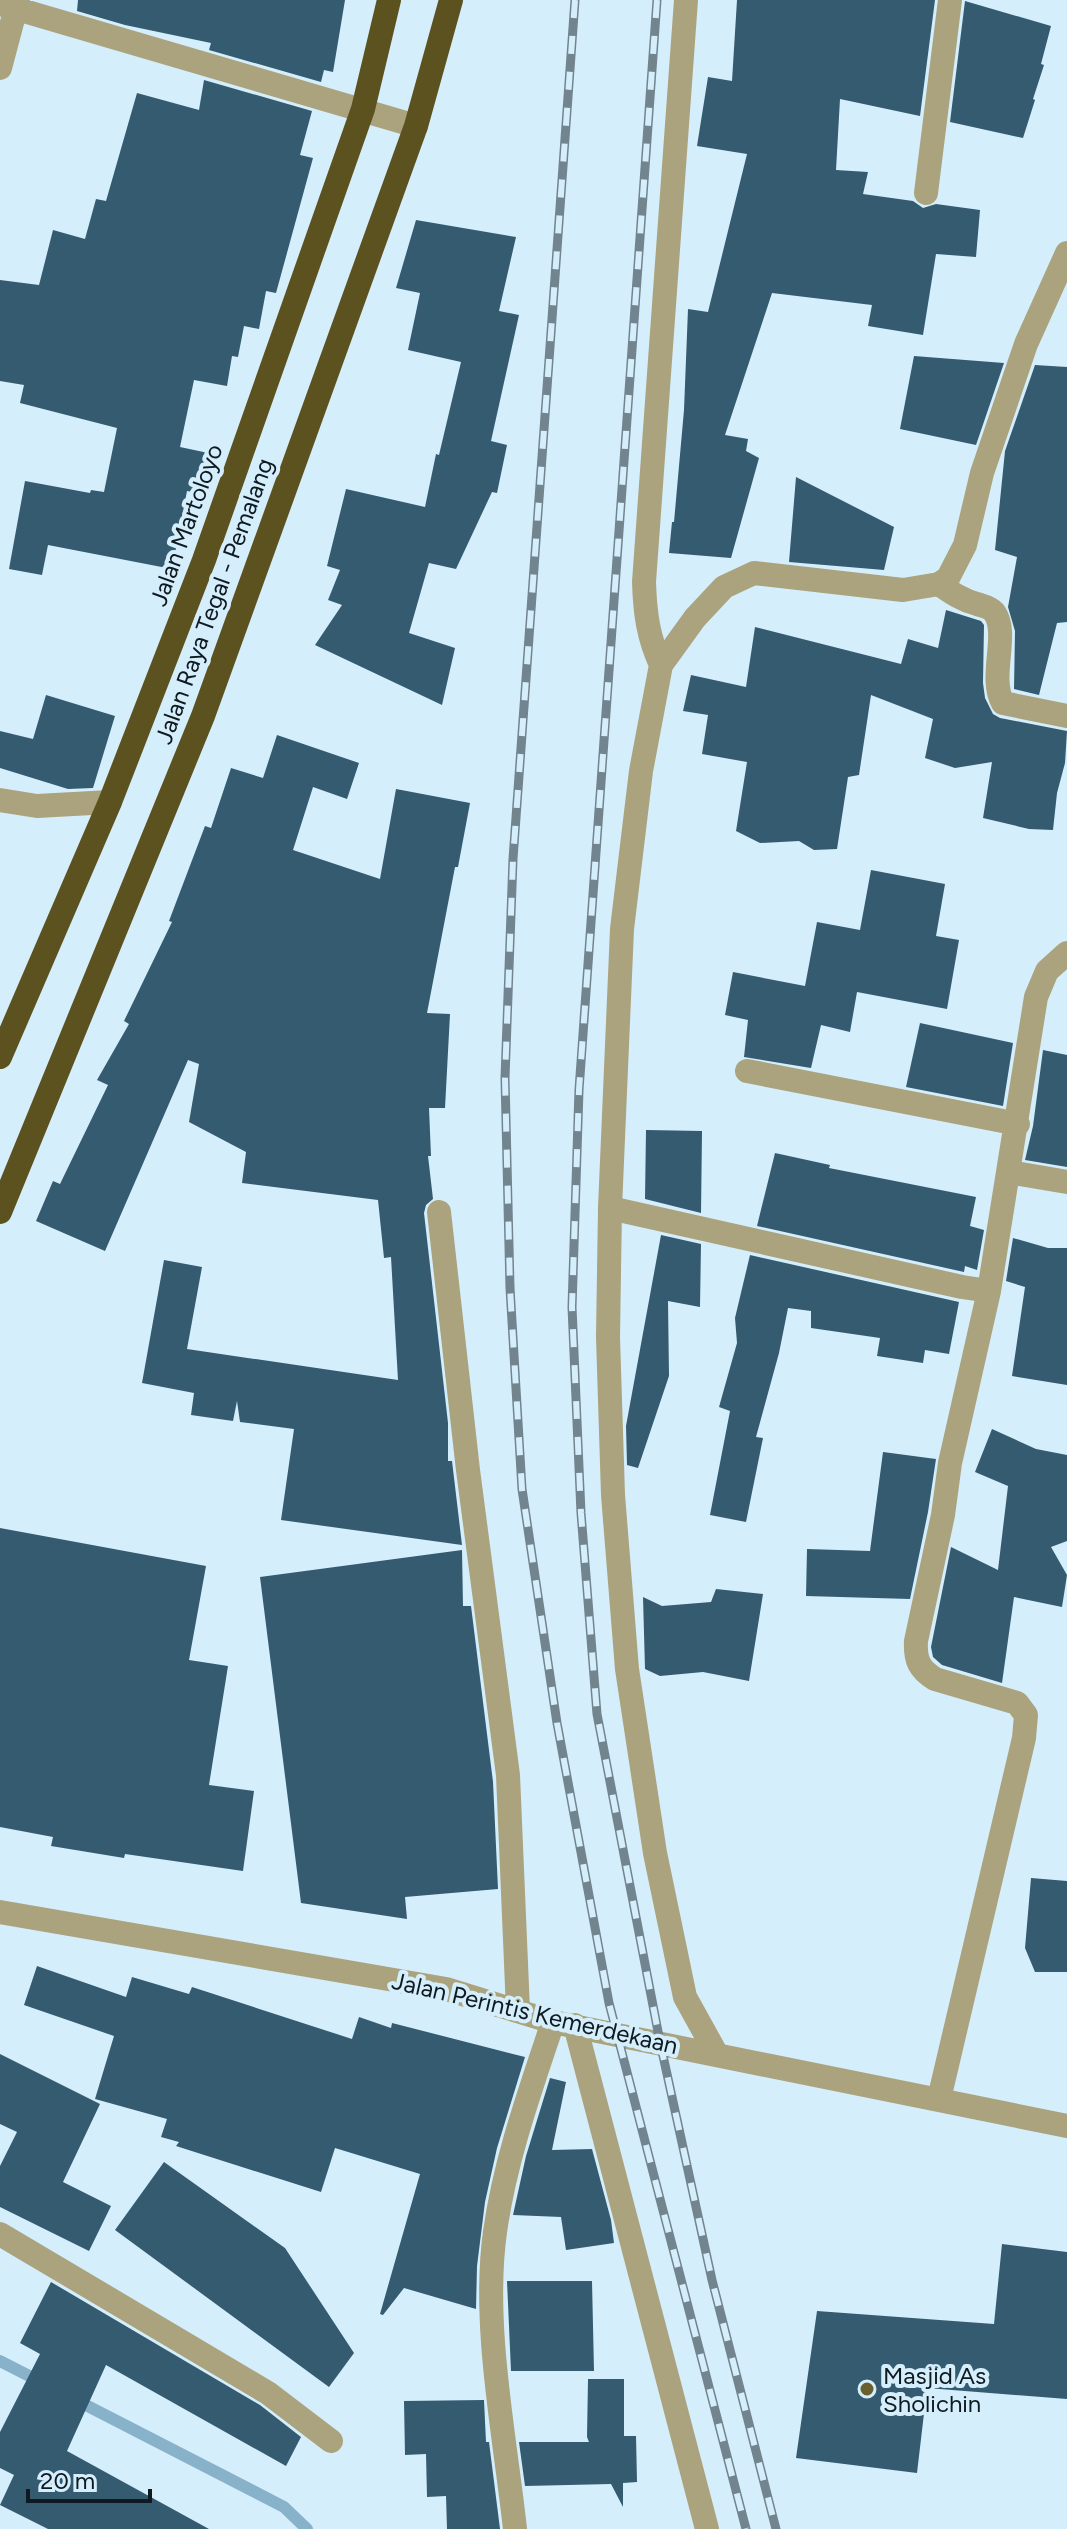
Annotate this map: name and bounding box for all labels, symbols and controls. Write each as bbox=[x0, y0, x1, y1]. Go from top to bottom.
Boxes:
street label: Jalan Martoloyo bbox=[143, 440, 229, 610]
street label: Jalan Raya Tegal - Pemalang bbox=[149, 454, 279, 748]
street label: Jalan Perintis Kemerdekaan bbox=[389, 1966, 681, 2060]
place label: Masjid As Sholichin bbox=[883, 2361, 986, 2418]
marker: Masjid As Sholichin bbox=[858, 2380, 876, 2398]
scale bar bbox=[28, 2453, 150, 2503]
text: 20 m bbox=[40, 2466, 95, 2495]

